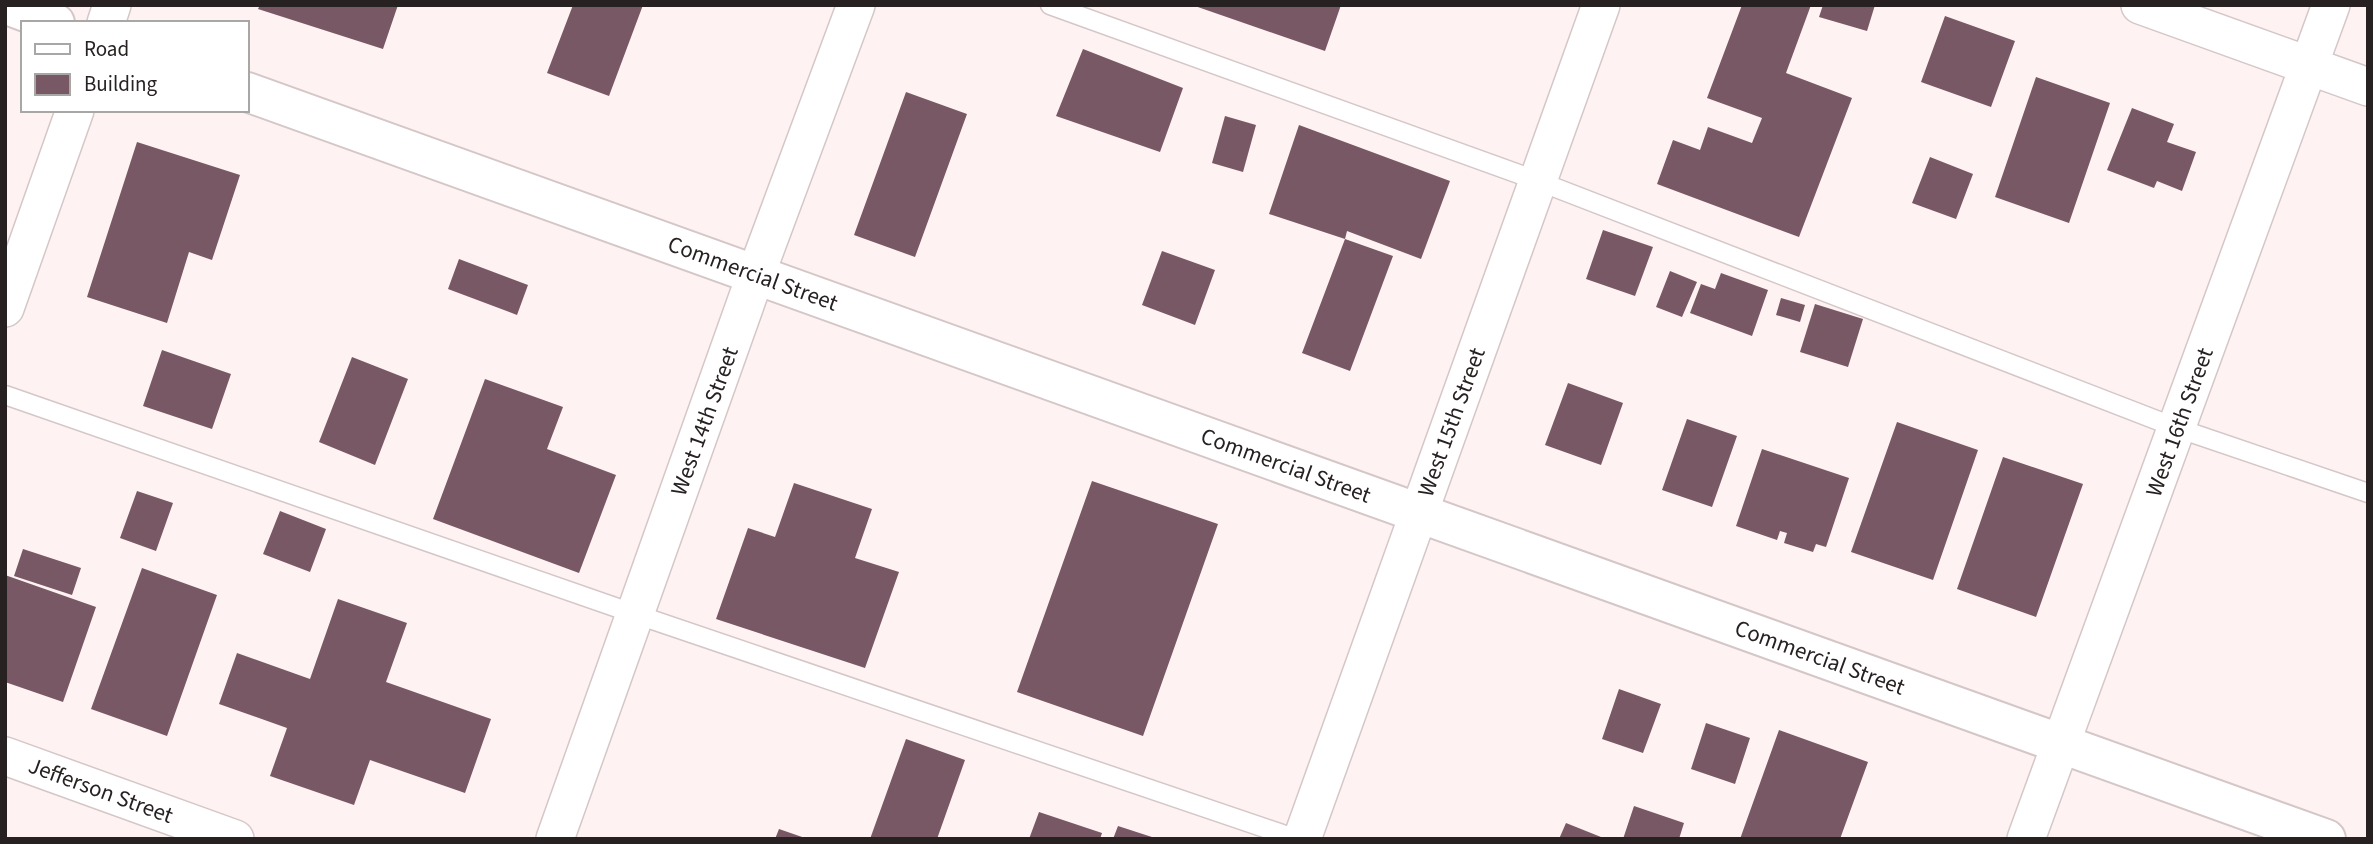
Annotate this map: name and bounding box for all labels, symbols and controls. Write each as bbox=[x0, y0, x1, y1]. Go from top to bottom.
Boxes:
legend bbox=[21, 21, 248, 112]
text: Road bbox=[84, 34, 129, 64]
text: Building bbox=[84, 69, 158, 99]
street label: Commercial Street bbox=[663, 227, 843, 320]
street label: West 14th Street bbox=[662, 342, 747, 500]
street label: West 15th Street bbox=[1409, 343, 1494, 501]
street label: West 16th Street bbox=[2137, 343, 2222, 501]
street label: Commercial Street bbox=[1196, 419, 1376, 512]
street label: Commercial Street bbox=[1730, 611, 1910, 704]
street label: Jefferson Street bbox=[24, 749, 178, 832]

